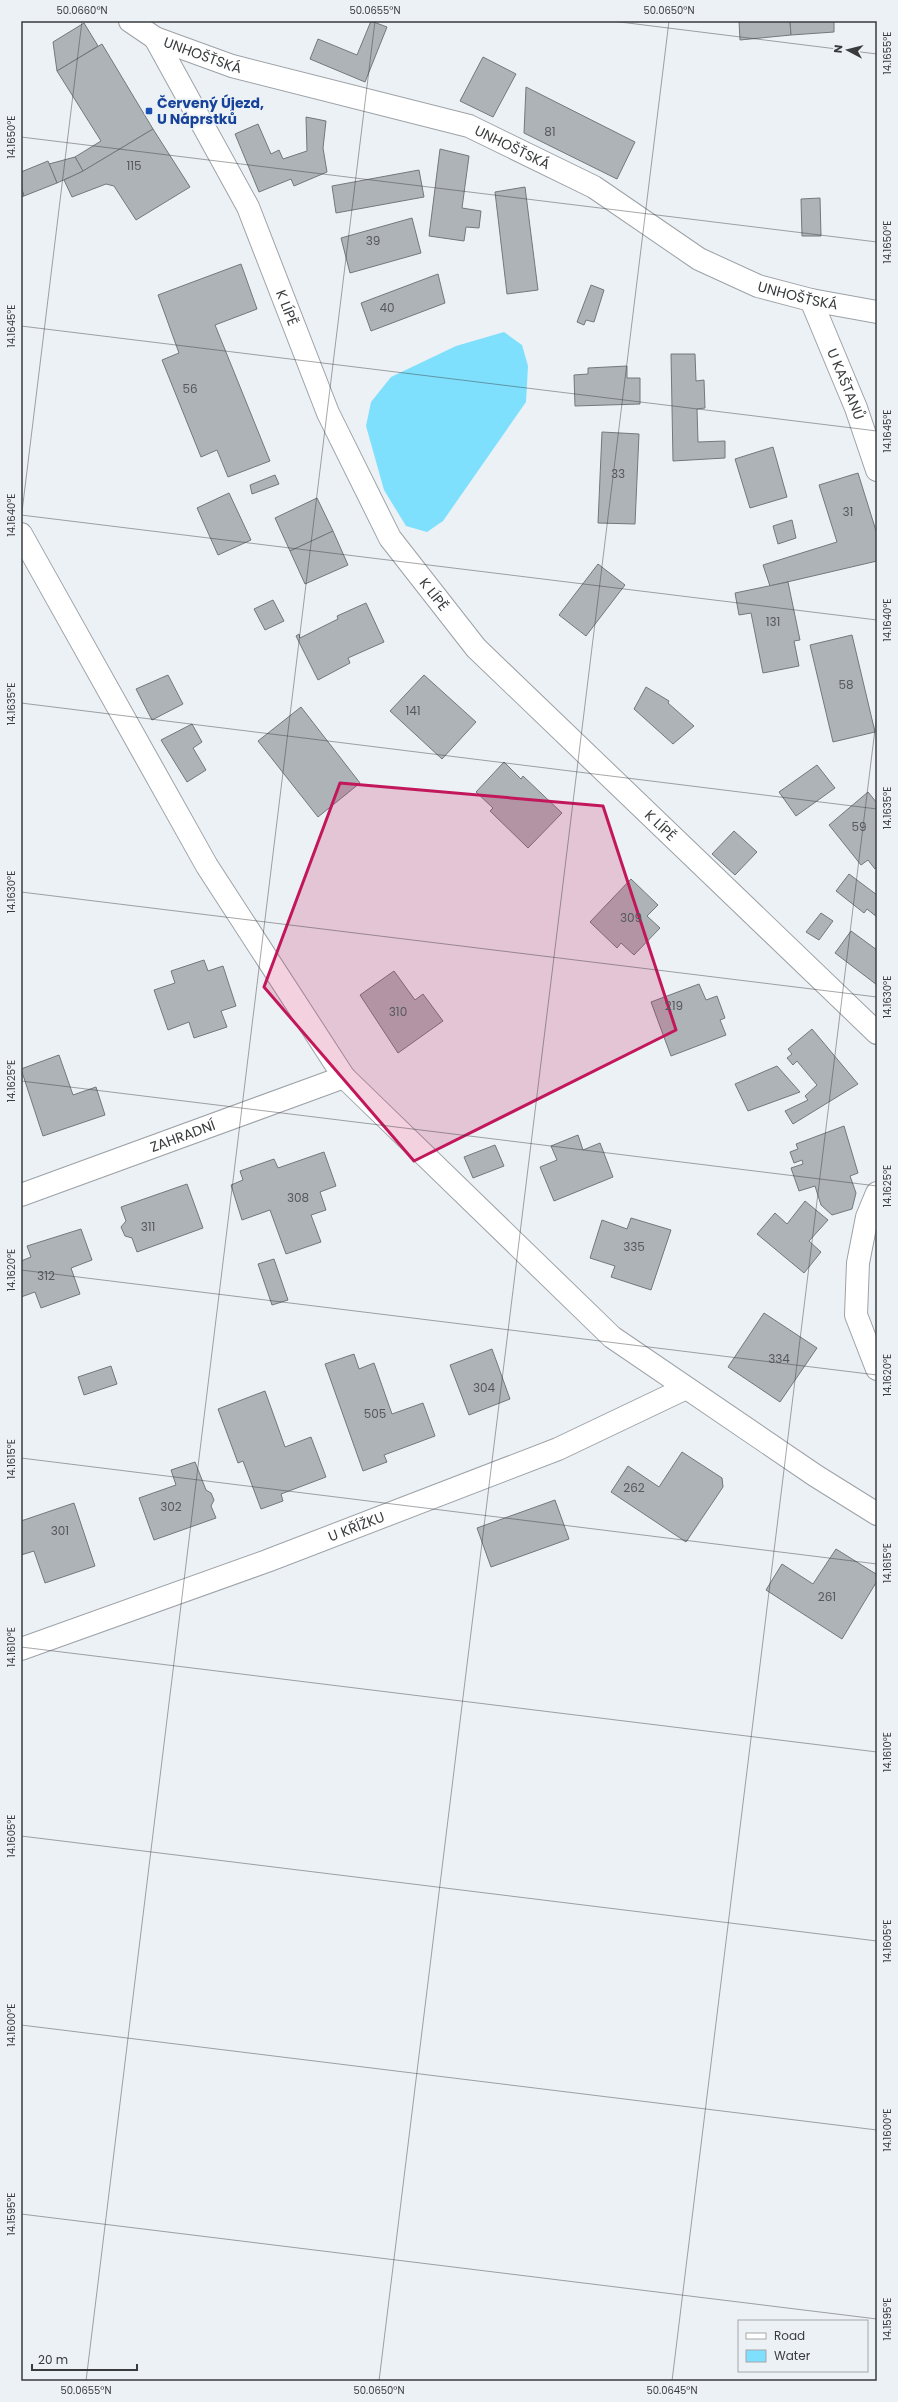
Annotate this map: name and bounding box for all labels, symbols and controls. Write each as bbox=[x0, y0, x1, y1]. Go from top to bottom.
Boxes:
text: 50.0660°N bbox=[56, 3, 108, 18]
text: 50.0655°N bbox=[350, 3, 400, 18]
text: 50.0650°N bbox=[644, 3, 694, 18]
north arrow bbox=[828, 30, 868, 70]
street label: UNHOŠŤSKÁ bbox=[161, 32, 244, 78]
text: 14.1655°E bbox=[880, 32, 895, 74]
text: N bbox=[830, 44, 847, 54]
place label: Červený Újezd, U Náprstků bbox=[157, 93, 264, 129]
marker: Červený Újezd, U Náprstků bbox=[144, 106, 154, 116]
text: 14.1650°E bbox=[4, 116, 19, 158]
street label: UNHOŠŤSKÁ bbox=[471, 120, 554, 174]
house number: 81 bbox=[544, 123, 556, 140]
house number: 115 bbox=[126, 157, 142, 174]
text: 14.1650°E bbox=[880, 221, 895, 263]
house number: 39 bbox=[366, 232, 380, 249]
street label: UNHOŠŤSKÁ bbox=[756, 276, 840, 315]
street label: K LÍPĚ bbox=[271, 287, 303, 329]
house number: 40 bbox=[379, 299, 395, 316]
text: 14.1645°E bbox=[4, 305, 19, 347]
street label: U KAŠTANŮ bbox=[822, 345, 869, 422]
house number: 56 bbox=[182, 380, 198, 397]
text: 14.1645°E bbox=[880, 410, 895, 452]
house number: 33 bbox=[611, 465, 625, 482]
text: 14.1640°E bbox=[4, 494, 19, 536]
house number: 31 bbox=[843, 503, 853, 520]
street label: K LÍPĚ bbox=[415, 574, 453, 615]
text: 14.1640°E bbox=[880, 599, 895, 641]
house number: 131 bbox=[766, 613, 780, 630]
house number: 58 bbox=[838, 676, 854, 693]
text: 14.1635°E bbox=[4, 683, 19, 725]
house number: 141 bbox=[405, 702, 421, 719]
text: 14.1635°E bbox=[880, 787, 895, 829]
street label: K LÍPĚ bbox=[640, 805, 681, 845]
house number: 59 bbox=[851, 818, 867, 835]
text: 14.1630°E bbox=[4, 871, 19, 913]
house number: 309 bbox=[620, 909, 642, 926]
text: 14.1630°E bbox=[880, 976, 895, 1018]
house number: 219 bbox=[665, 997, 683, 1014]
house number: 310 bbox=[389, 1003, 407, 1020]
text: 14.1625°E bbox=[4, 1060, 19, 1102]
street label: ZAHRADNÍ bbox=[147, 1115, 218, 1157]
text: 14.1625°E bbox=[880, 1165, 895, 1207]
house number: 308 bbox=[287, 1189, 309, 1206]
house number: 311 bbox=[141, 1218, 155, 1235]
house number: 335 bbox=[623, 1238, 645, 1255]
text: 14.1620°E bbox=[4, 1249, 19, 1291]
house number: 312 bbox=[37, 1267, 55, 1284]
house number: 334 bbox=[768, 1350, 790, 1367]
text: 14.1620°E bbox=[880, 1354, 895, 1396]
house number: 304 bbox=[473, 1379, 496, 1396]
house number: 505 bbox=[364, 1405, 386, 1422]
text: 14.1615°E bbox=[4, 1439, 19, 1479]
house number: 262 bbox=[623, 1479, 645, 1496]
house number: 302 bbox=[160, 1498, 182, 1515]
street label: U KŘÍŽKU bbox=[325, 1507, 387, 1547]
house number: 301 bbox=[51, 1522, 69, 1539]
text: 14.1615°E bbox=[880, 1543, 895, 1583]
house number: 261 bbox=[818, 1588, 836, 1605]
text: 14.1610°E bbox=[4, 1627, 19, 1667]
text: 14.1610°E bbox=[880, 1732, 895, 1772]
text: 14.1605°E bbox=[4, 1815, 19, 1857]
text: 14.1605°E bbox=[880, 1920, 895, 1962]
text: 14.1600°E bbox=[4, 2004, 19, 2046]
text: 14.1600°E bbox=[880, 2109, 895, 2151]
text: 14.1595°E bbox=[4, 2193, 19, 2235]
text: 14.1595°E bbox=[880, 2298, 895, 2340]
legend bbox=[738, 2320, 868, 2372]
text: Road bbox=[774, 2327, 805, 2344]
scale bar bbox=[32, 2346, 137, 2372]
text: Water bbox=[774, 2347, 811, 2364]
text: 20 m bbox=[38, 2351, 68, 2368]
text: 50.0655°N bbox=[61, 2383, 111, 2398]
text: 50.0650°N bbox=[354, 2383, 404, 2398]
text: 50.0645°N bbox=[647, 2383, 698, 2398]

